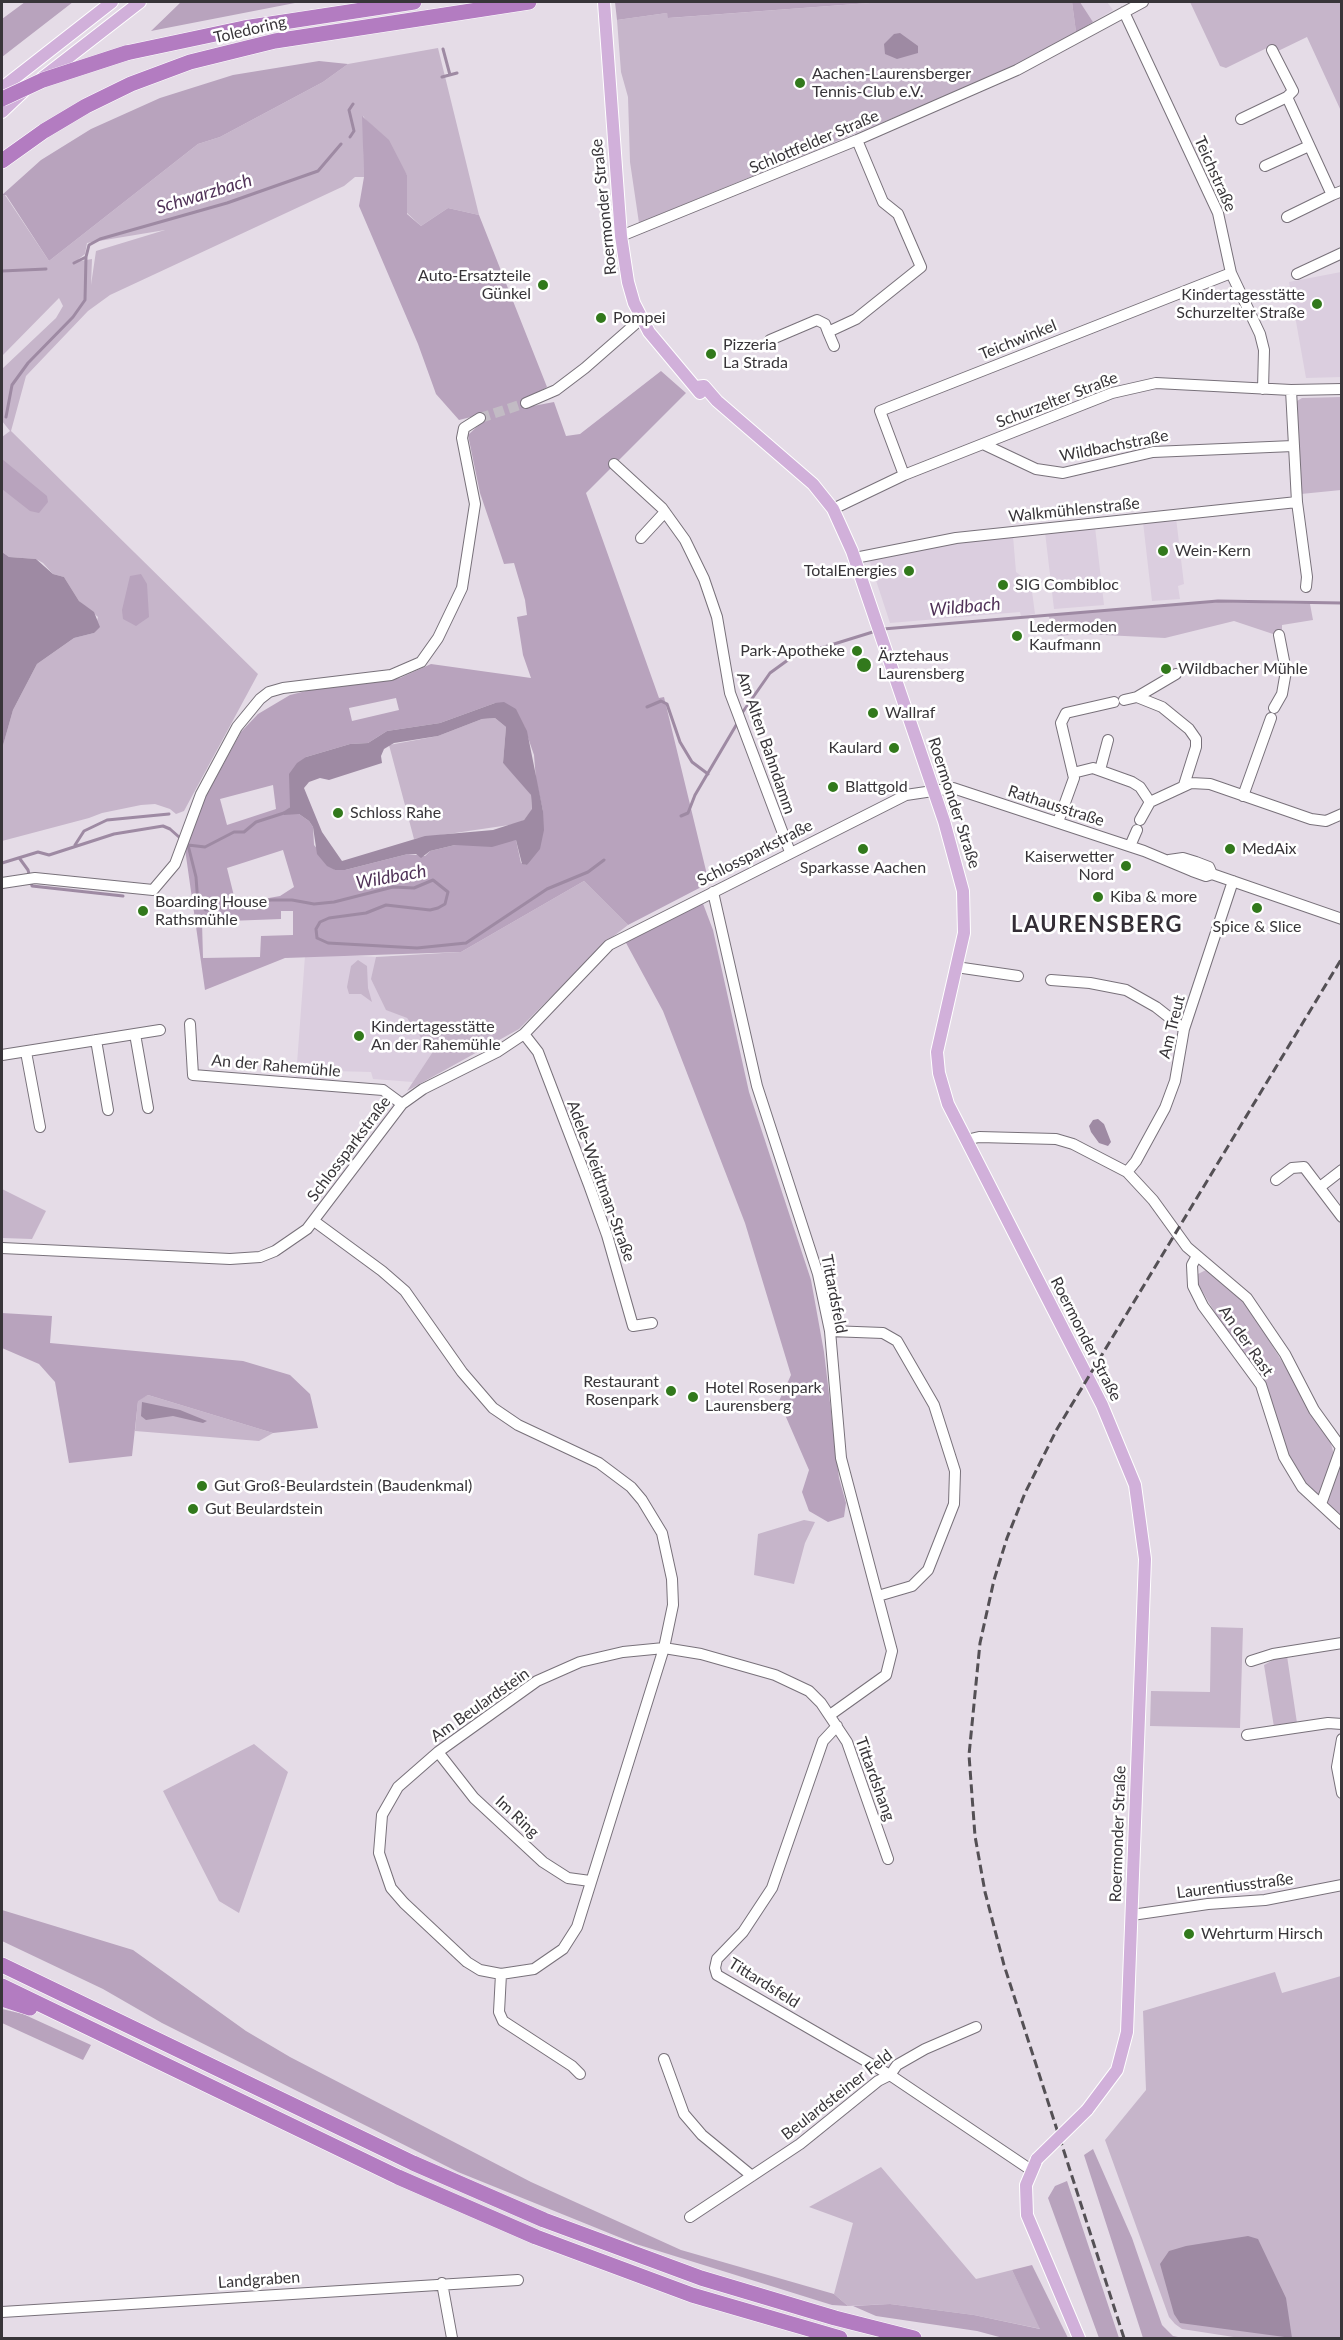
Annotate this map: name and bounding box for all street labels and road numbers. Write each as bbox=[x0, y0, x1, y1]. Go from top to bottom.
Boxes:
street label: Toledoring bbox=[212, 12, 288, 48]
street label: Schlottfelder Straße bbox=[746, 106, 882, 178]
street label: Teichstraße bbox=[1190, 133, 1240, 215]
street label: Roermonder Straße bbox=[587, 138, 621, 276]
street label: Teichwinkel bbox=[977, 316, 1059, 364]
street label: Schurzelter Straße bbox=[993, 368, 1121, 432]
street label: Wildbachstraße bbox=[1058, 426, 1170, 466]
street label: Walkmühlenstraße bbox=[1007, 494, 1141, 526]
street label: Am Alten Bahndamm bbox=[733, 669, 799, 817]
street label: Roermonder Straße bbox=[924, 735, 984, 871]
street label: Rathausstraße bbox=[1005, 781, 1107, 831]
street label: Schlossparkstraße bbox=[694, 816, 816, 890]
street label: Am Treut bbox=[1155, 993, 1189, 1061]
street label: An der Rahemühle bbox=[211, 1051, 341, 1081]
street label: Schlossparkstraße bbox=[303, 1093, 395, 1205]
street label: Adele-Weidtman-Straße bbox=[563, 1098, 639, 1264]
street label: Tittardsfeld bbox=[817, 1253, 851, 1335]
street label: Roermonder Straße bbox=[1046, 1274, 1126, 1404]
street label: An der Rast bbox=[1215, 1302, 1277, 1380]
street label: Am Beulardstein bbox=[427, 1664, 533, 1746]
street label: Tittardshang bbox=[851, 1735, 899, 1823]
street label: Roermonder Straße bbox=[1106, 1765, 1130, 1903]
street label: Im Ring bbox=[491, 1792, 543, 1842]
street label: Laurentiusstraße bbox=[1175, 1869, 1295, 1903]
street label: Tittardsfeld bbox=[725, 1954, 803, 2012]
street label: Beulardsteiner Feld bbox=[778, 2046, 896, 2144]
street label: Landgraben bbox=[217, 2268, 301, 2292]

